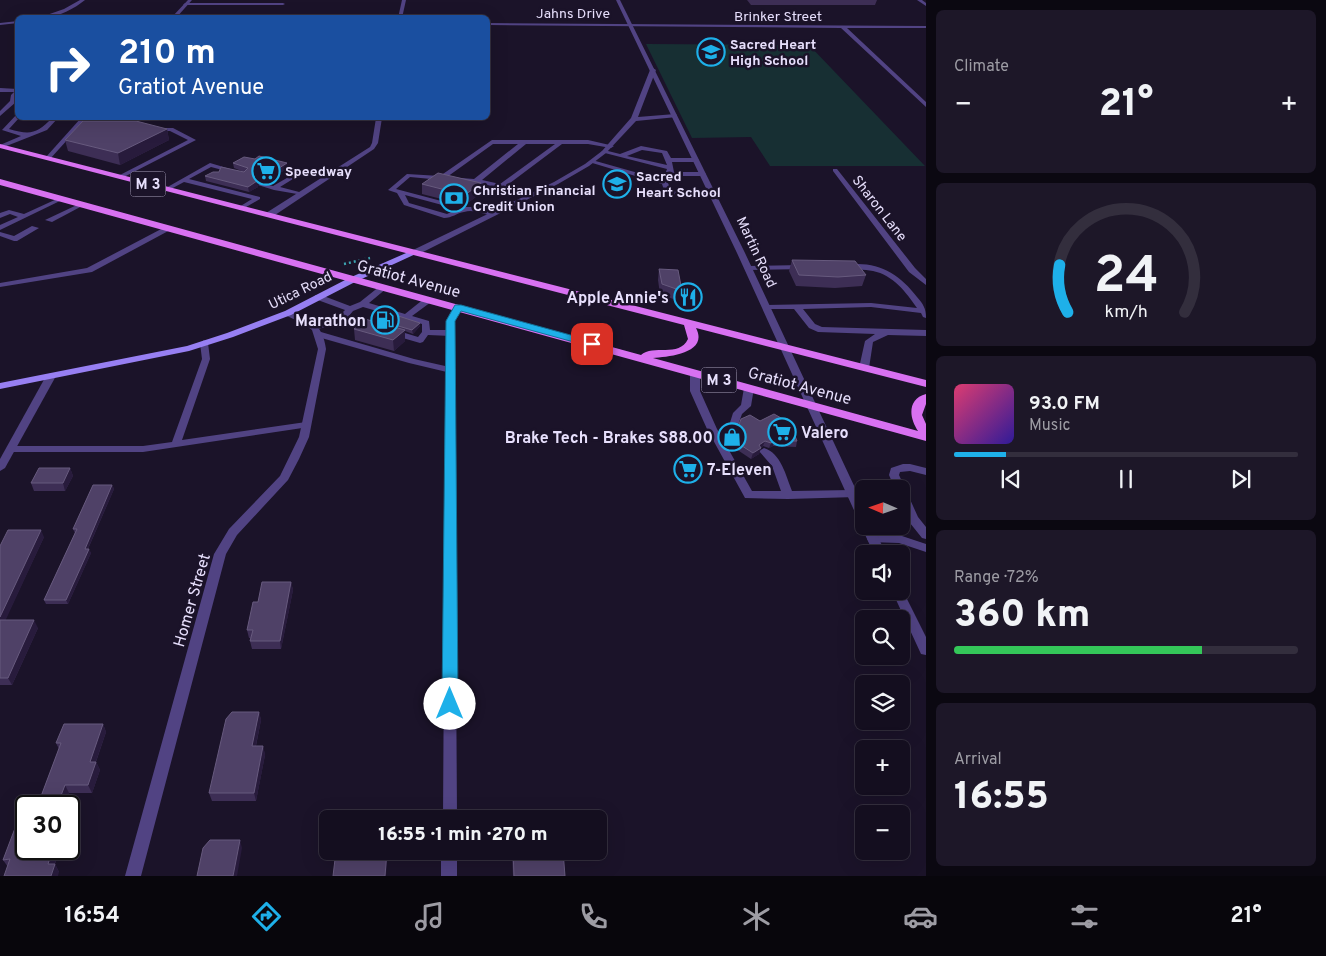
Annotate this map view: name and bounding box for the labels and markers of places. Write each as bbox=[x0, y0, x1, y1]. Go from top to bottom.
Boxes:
school or university icon: Sacred Heart High School bbox=[696, 37, 726, 67]
place label: Sacred Heart High School bbox=[730, 37, 816, 70]
supermarket icon: Speedway bbox=[251, 156, 281, 186]
place label: Speedway bbox=[285, 164, 352, 181]
school or university icon: Sacred Heart School bbox=[602, 169, 632, 199]
place label: Sacred Heart School bbox=[636, 169, 721, 202]
bank icon: Christian Financial Credit Union bbox=[439, 183, 469, 213]
place label: Christian Financial Credit Union bbox=[473, 183, 596, 216]
restaurant icon: Apple Annie's bbox=[673, 282, 703, 312]
place label: Apple Annie's bbox=[567, 289, 669, 309]
fuel station icon: Marathon bbox=[370, 305, 400, 335]
place label: Marathon bbox=[295, 312, 366, 332]
pin bbox=[571, 323, 613, 365]
supermarket icon: Valero bbox=[767, 417, 797, 447]
shop icon: Brake Tech - Brakes S88.00 bbox=[717, 422, 747, 452]
place label: Valero bbox=[801, 424, 849, 444]
place label: Brake Tech - Brakes S88.00 bbox=[505, 429, 713, 449]
supermarket icon: 7-Eleven bbox=[673, 454, 703, 484]
place label: 7-Eleven bbox=[707, 461, 772, 481]

